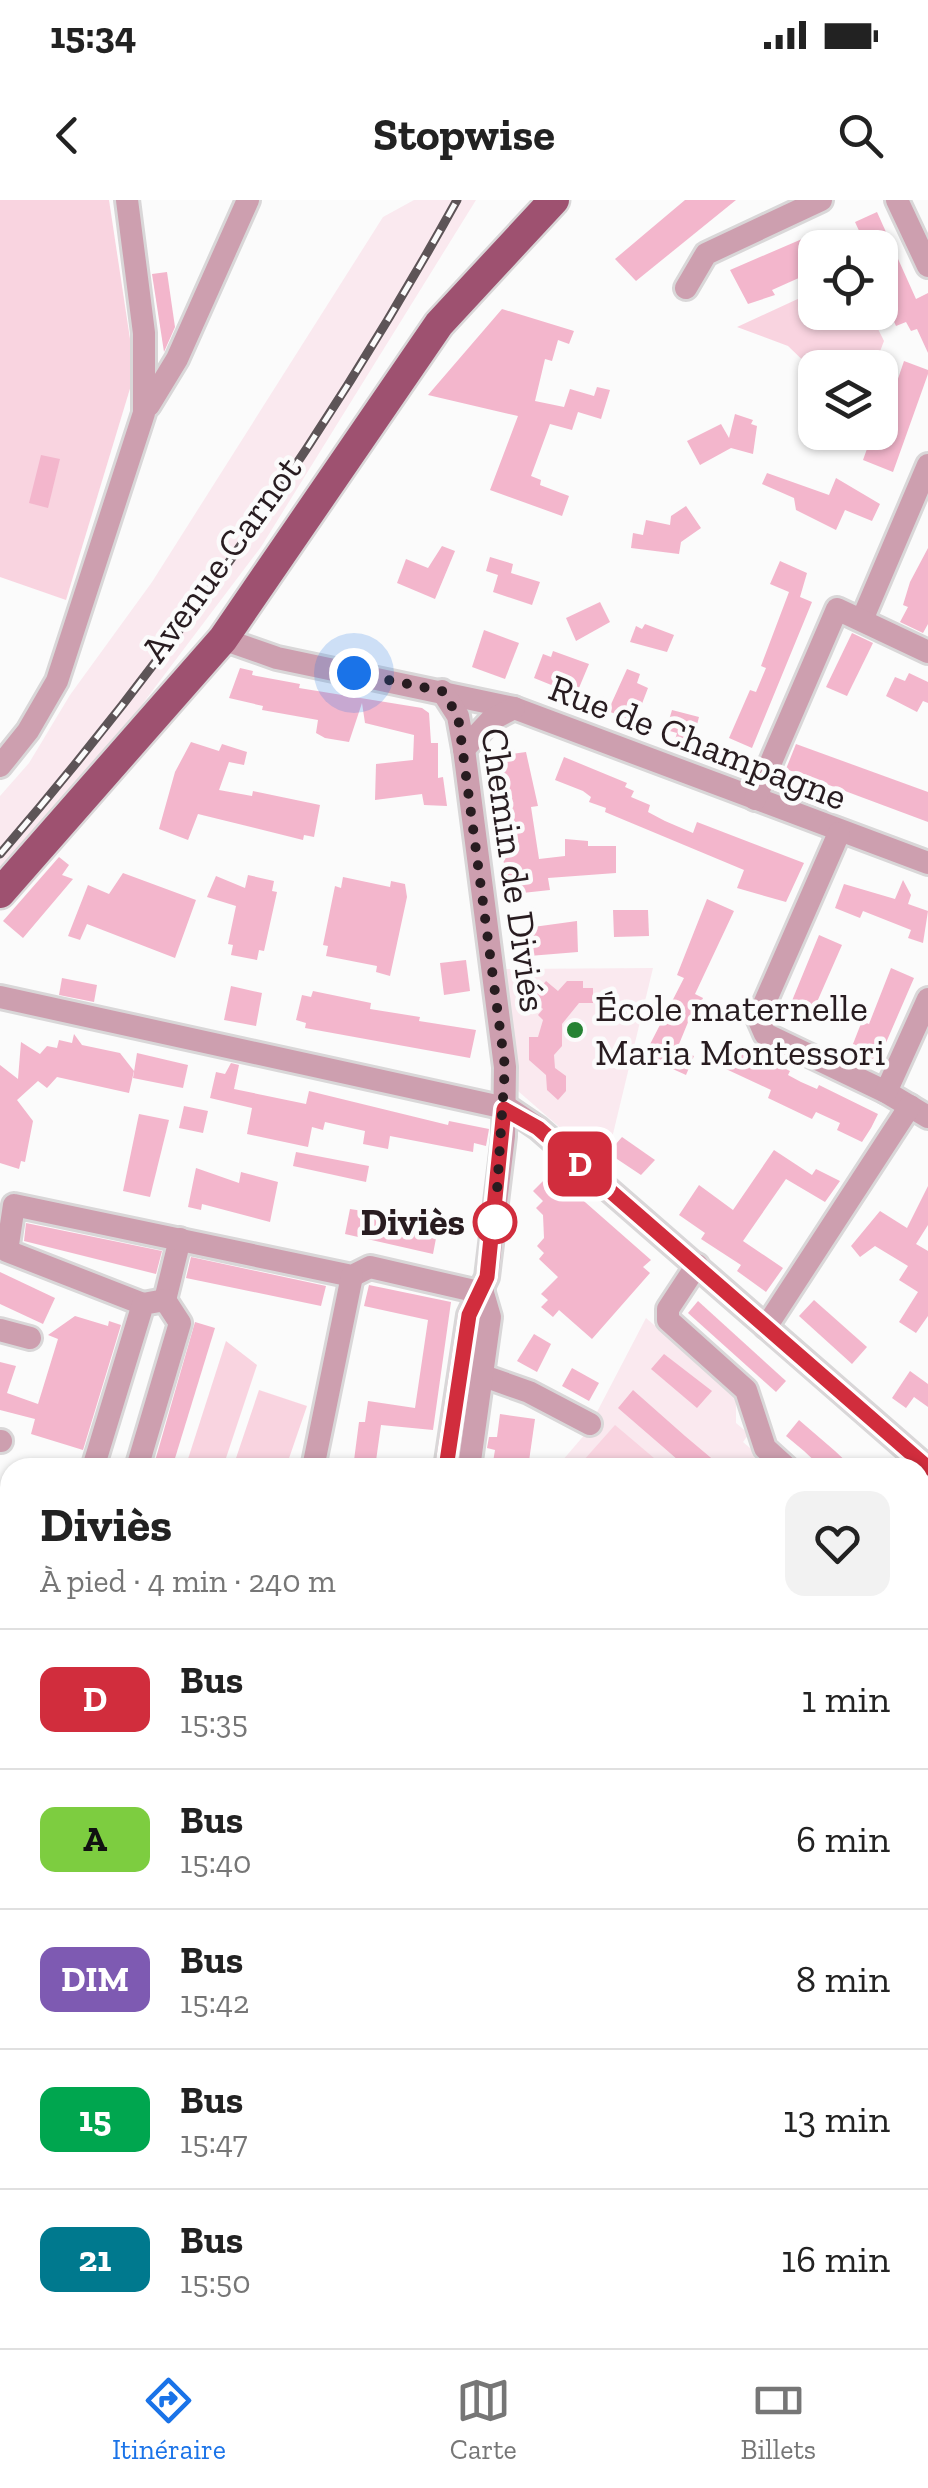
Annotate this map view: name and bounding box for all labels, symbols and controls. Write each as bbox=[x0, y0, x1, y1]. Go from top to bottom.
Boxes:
text: 15:34 bbox=[50, 12, 137, 58]
icon: back bbox=[40, 108, 95, 163]
text: Stopwise bbox=[373, 108, 555, 162]
icon: search bbox=[833, 108, 888, 163]
map controls bbox=[798, 230, 898, 450]
button: locate bbox=[798, 230, 898, 330]
button: layers bbox=[798, 350, 898, 450]
street label: Avenue Carnot bbox=[131, 447, 311, 671]
your location bbox=[329, 648, 379, 698]
street label: Rue de Champagne bbox=[543, 664, 853, 820]
street label: Chemin de Diviés bbox=[471, 725, 557, 1015]
place label: École maternelle Maria Montessori bbox=[595, 985, 885, 1075]
marker: École maternelle Maria Montessori bbox=[564, 1019, 586, 1041]
line badge: D bbox=[548, 1132, 612, 1196]
text: D bbox=[568, 1143, 592, 1185]
place label: Diviès bbox=[360, 1199, 465, 1245]
marker: Diviès bbox=[474, 1201, 516, 1243]
button: heart bbox=[785, 1491, 890, 1596]
text: Diviès bbox=[40, 1496, 172, 1553]
text: À pied · 4 min · 240 m bbox=[40, 1562, 336, 1600]
text: Bus bbox=[180, 1657, 243, 1703]
text: 1 min bbox=[802, 1676, 890, 1722]
text: D bbox=[83, 1678, 107, 1720]
text: 15:35 bbox=[180, 1703, 248, 1741]
text: Bus bbox=[180, 1797, 243, 1843]
text: 6 min bbox=[796, 1816, 890, 1862]
text: A bbox=[83, 1818, 107, 1860]
text: 15:40 bbox=[180, 1843, 252, 1881]
text: Bus bbox=[180, 1937, 243, 1983]
text: 8 min bbox=[796, 1956, 890, 2002]
text: DIM bbox=[61, 1958, 129, 2000]
text: 15:42 bbox=[180, 1983, 250, 2021]
text: Bus bbox=[180, 2077, 243, 2123]
text: 13 min bbox=[783, 2096, 890, 2142]
text: 15 bbox=[79, 2098, 111, 2140]
text: 15:47 bbox=[180, 2123, 248, 2161]
text: Bus bbox=[180, 2217, 243, 2263]
text: 16 min bbox=[781, 2236, 890, 2282]
text: 21 bbox=[79, 2238, 111, 2280]
text: 15:50 bbox=[180, 2263, 251, 2301]
tab: Itinéraire bbox=[112, 2373, 226, 2466]
tab: Carte bbox=[450, 2373, 517, 2466]
tab: Billets bbox=[741, 2373, 816, 2466]

